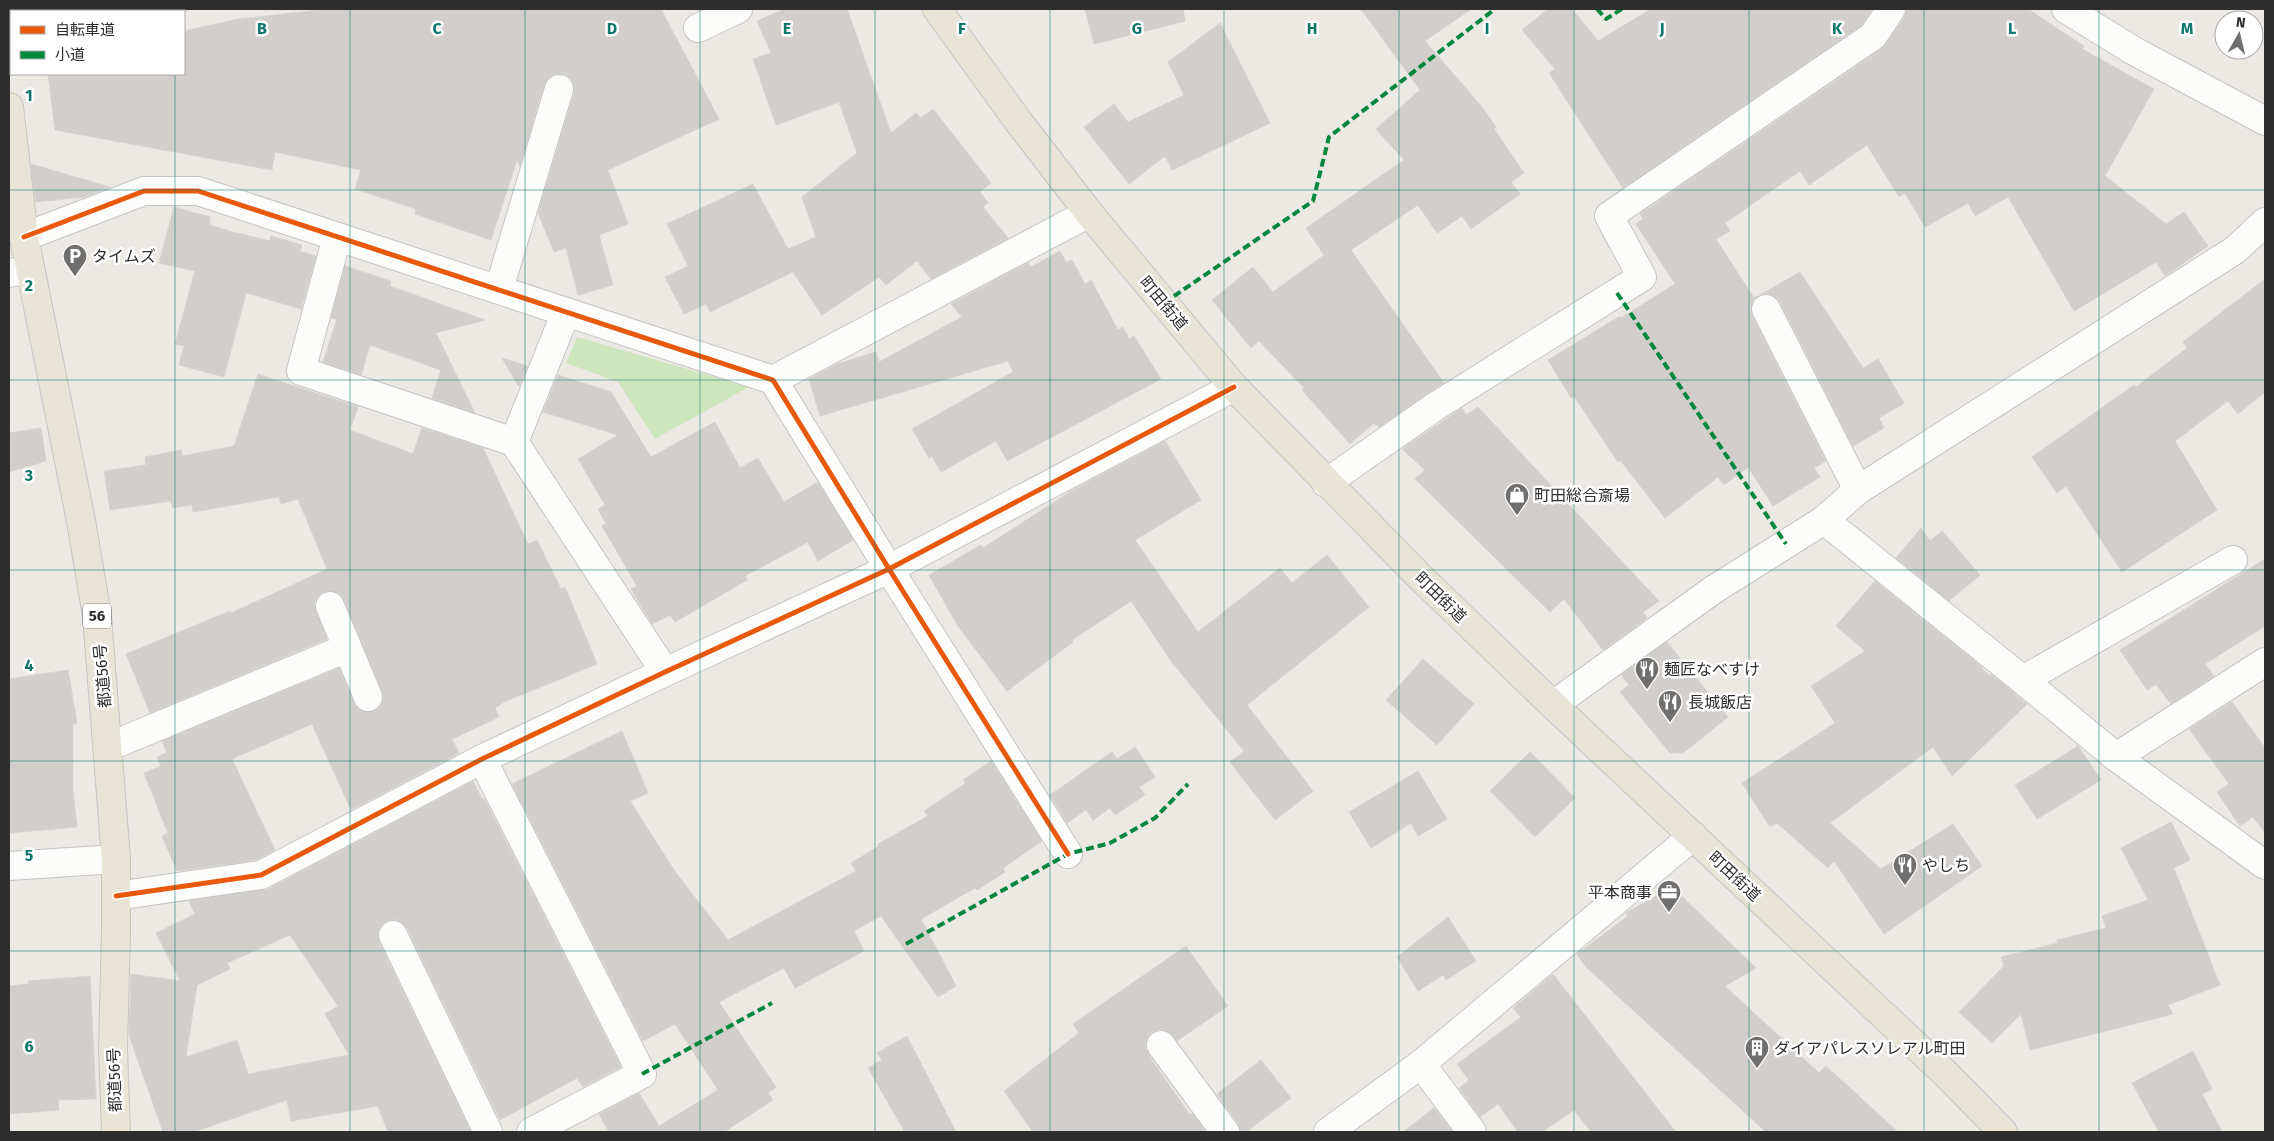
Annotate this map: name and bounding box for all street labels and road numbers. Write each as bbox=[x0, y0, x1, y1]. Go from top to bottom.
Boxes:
street label: 町田街道 bbox=[1136, 273, 1191, 334]
street label: 町田街道 bbox=[1411, 568, 1470, 626]
road number: 56 bbox=[83, 604, 111, 628]
street label: 都道56号 bbox=[90, 643, 115, 709]
street label: 町田街道 bbox=[1705, 848, 1765, 905]
street label: 都道56号 bbox=[104, 1047, 125, 1113]

